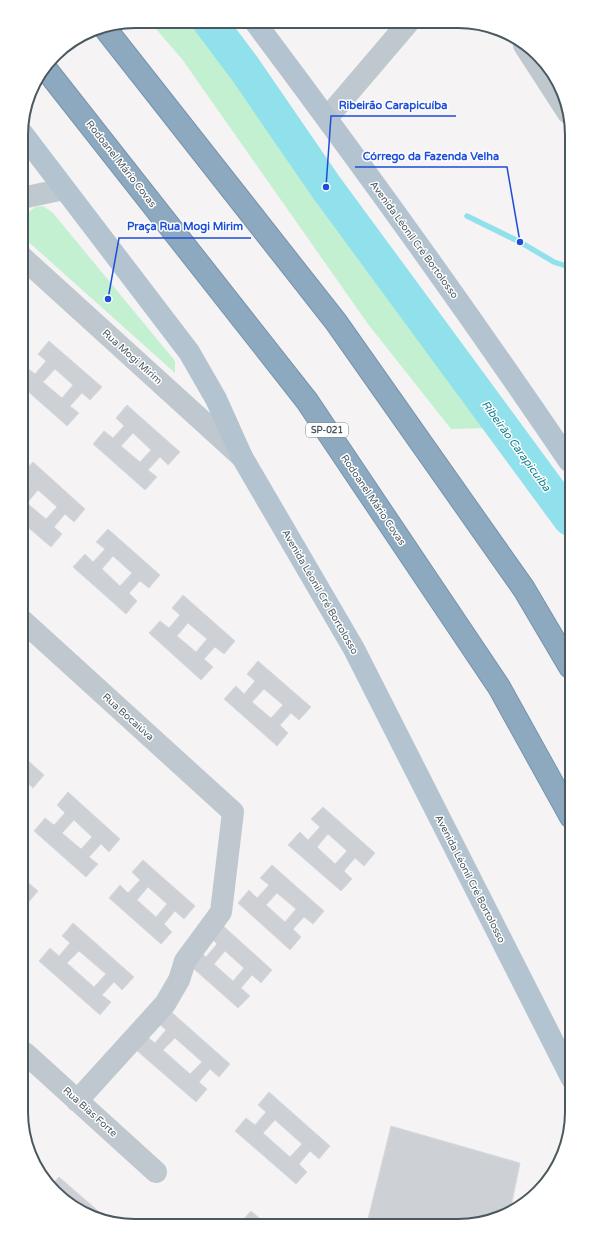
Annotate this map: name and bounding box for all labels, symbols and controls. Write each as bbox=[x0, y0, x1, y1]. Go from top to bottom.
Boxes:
callout: Ribeirão Carapicuíba bbox=[331, 93, 456, 116]
text: Ribeirão Carapicuíba bbox=[339, 99, 447, 113]
street label: Rodoanel Mário Covas bbox=[83, 118, 159, 210]
callout: Córrego da Fazenda Velha bbox=[355, 144, 507, 167]
text: Córrego da Fazenda Velha bbox=[363, 150, 499, 164]
street label: Avenida Léonil Cré Bortolosso bbox=[367, 179, 461, 301]
callout: Praça Rua Mogi Mirim bbox=[119, 215, 251, 238]
text: Praça Rua Mogi Mirim bbox=[127, 220, 243, 234]
street label: Rua Mogi Mirim bbox=[100, 327, 164, 387]
water label: Ribeirão Carapicuíba bbox=[479, 398, 554, 494]
road number: SP-021 bbox=[306, 423, 348, 437]
street label: Rodoanel Mário Covas bbox=[338, 452, 408, 548]
street label: Avenida Léonil Cré Bortolosso bbox=[279, 528, 361, 656]
street label: Rua Bocaiúva bbox=[100, 691, 156, 743]
street label: Avenida Léonil Cré Bortolosso bbox=[432, 813, 508, 945]
street label: Rua Bias Forte bbox=[60, 1085, 120, 1140]

